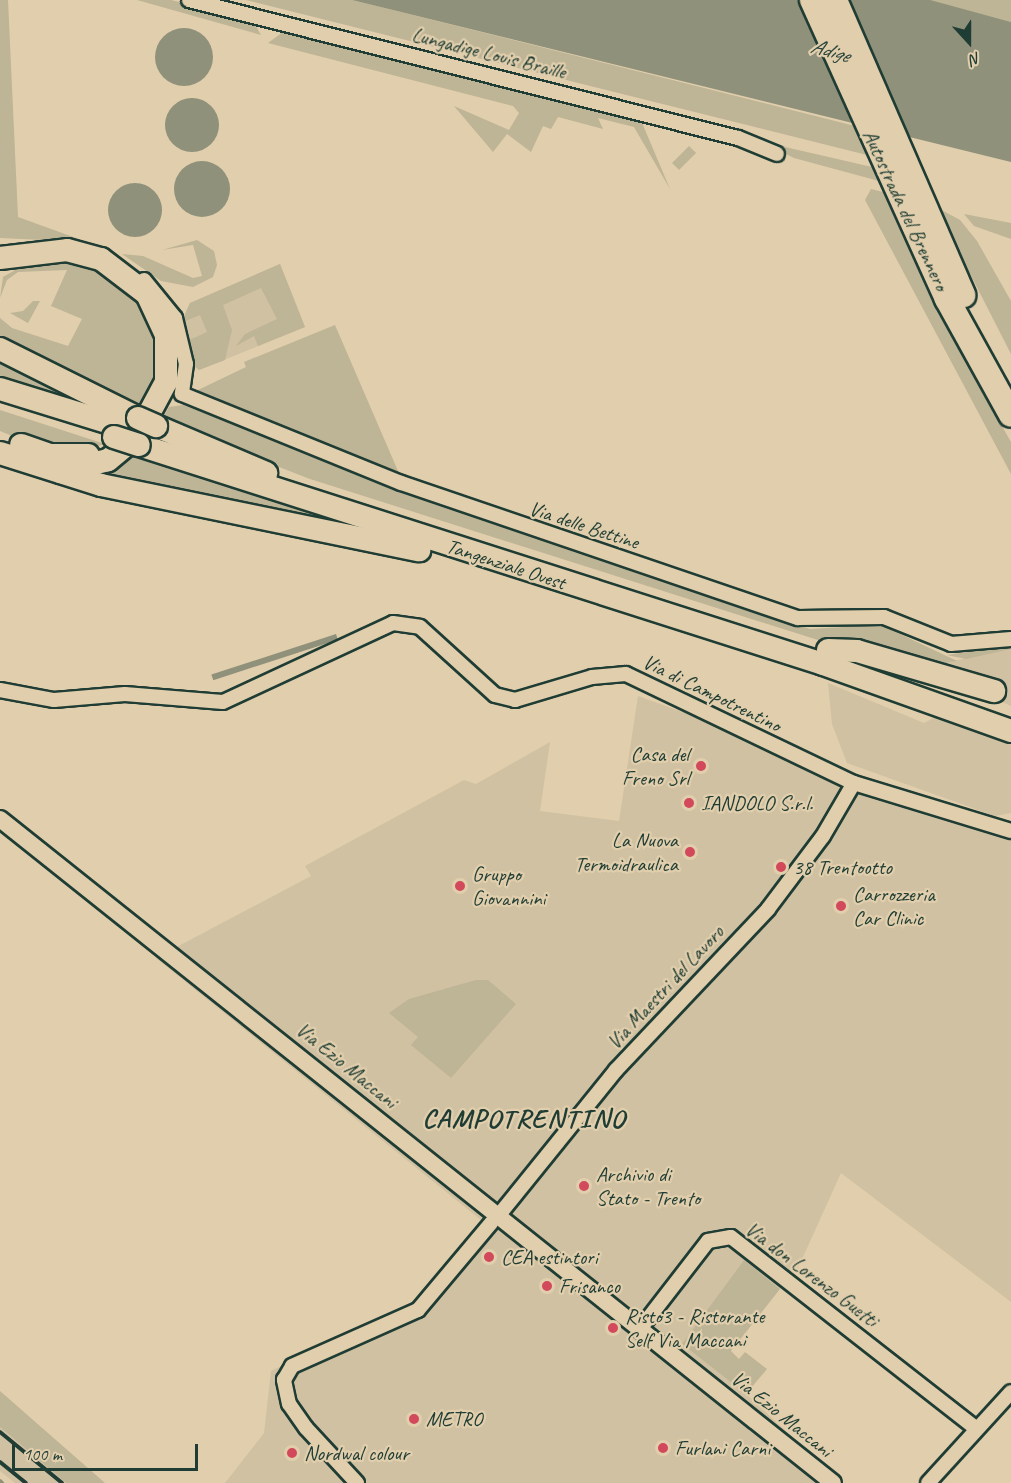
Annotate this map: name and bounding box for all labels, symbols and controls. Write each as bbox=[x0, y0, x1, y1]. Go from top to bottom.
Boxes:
north arrow bbox=[939, 12, 999, 72]
street label: Lungadige Louis Braille bbox=[409, 22, 569, 84]
water label: Adige bbox=[808, 33, 852, 69]
text: N bbox=[967, 48, 984, 70]
street label: Autostrada del Brennero bbox=[858, 125, 954, 295]
street label: Via delle Bettine bbox=[526, 495, 642, 555]
street label: Tangenziale Ovest bbox=[443, 533, 569, 595]
street label: Via di Campotrentino bbox=[639, 649, 785, 737]
place label: Casa del Freno Srl bbox=[622, 741, 689, 791]
marker: Casa del Freno Srl bbox=[694, 759, 708, 773]
place label: IANDOLO S.r.l. bbox=[701, 790, 813, 816]
marker: IANDOLO S.r.l. bbox=[682, 796, 696, 810]
place label: La Nuova Termoidraulica bbox=[575, 827, 678, 877]
marker: La Nuova Termoidraulica bbox=[683, 845, 697, 859]
place label: 38 Trentootto bbox=[793, 854, 892, 880]
marker: 38 Trentootto bbox=[774, 860, 788, 874]
place label: Gruppo Giovannini bbox=[472, 861, 546, 911]
marker: Gruppo Giovannini bbox=[453, 879, 467, 893]
place label: Carrozzeria Car Clinic bbox=[853, 881, 935, 931]
marker: Carrozzeria Car Clinic bbox=[834, 899, 848, 913]
street label: Via Maestri del Lavoro bbox=[601, 920, 729, 1054]
street label: Via Ezio Maccani bbox=[291, 1016, 403, 1114]
district label: CAMPOTRENTINO bbox=[425, 1103, 623, 1135]
place label: Archivio di Stato - Trento bbox=[596, 1161, 700, 1211]
marker: Archivio di Stato - Trento bbox=[577, 1179, 591, 1193]
street label: Via don Lorenzo Guetti bbox=[741, 1216, 883, 1332]
place label: CEA estintori bbox=[501, 1244, 598, 1270]
marker: CEA estintori bbox=[482, 1250, 496, 1264]
place label: Frisanco bbox=[559, 1273, 620, 1299]
marker: Frisanco bbox=[540, 1279, 554, 1293]
place label: Risto3 - Ristorante Self Via Maccani bbox=[625, 1303, 764, 1353]
marker: Risto3 - Ristorante Self Via Maccani bbox=[606, 1321, 620, 1335]
street label: Via Ezio Maccani bbox=[726, 1365, 838, 1463]
place label: METRO bbox=[426, 1406, 482, 1432]
marker: METRO bbox=[407, 1412, 421, 1426]
scale bar bbox=[15, 1432, 201, 1470]
place label: Furlani Carni bbox=[675, 1435, 770, 1461]
place label: Nordwal colour bbox=[304, 1440, 409, 1466]
marker: Furlani Carni bbox=[656, 1441, 670, 1455]
text: 100 m bbox=[23, 1443, 62, 1465]
marker: Nordwal colour bbox=[285, 1446, 299, 1460]

